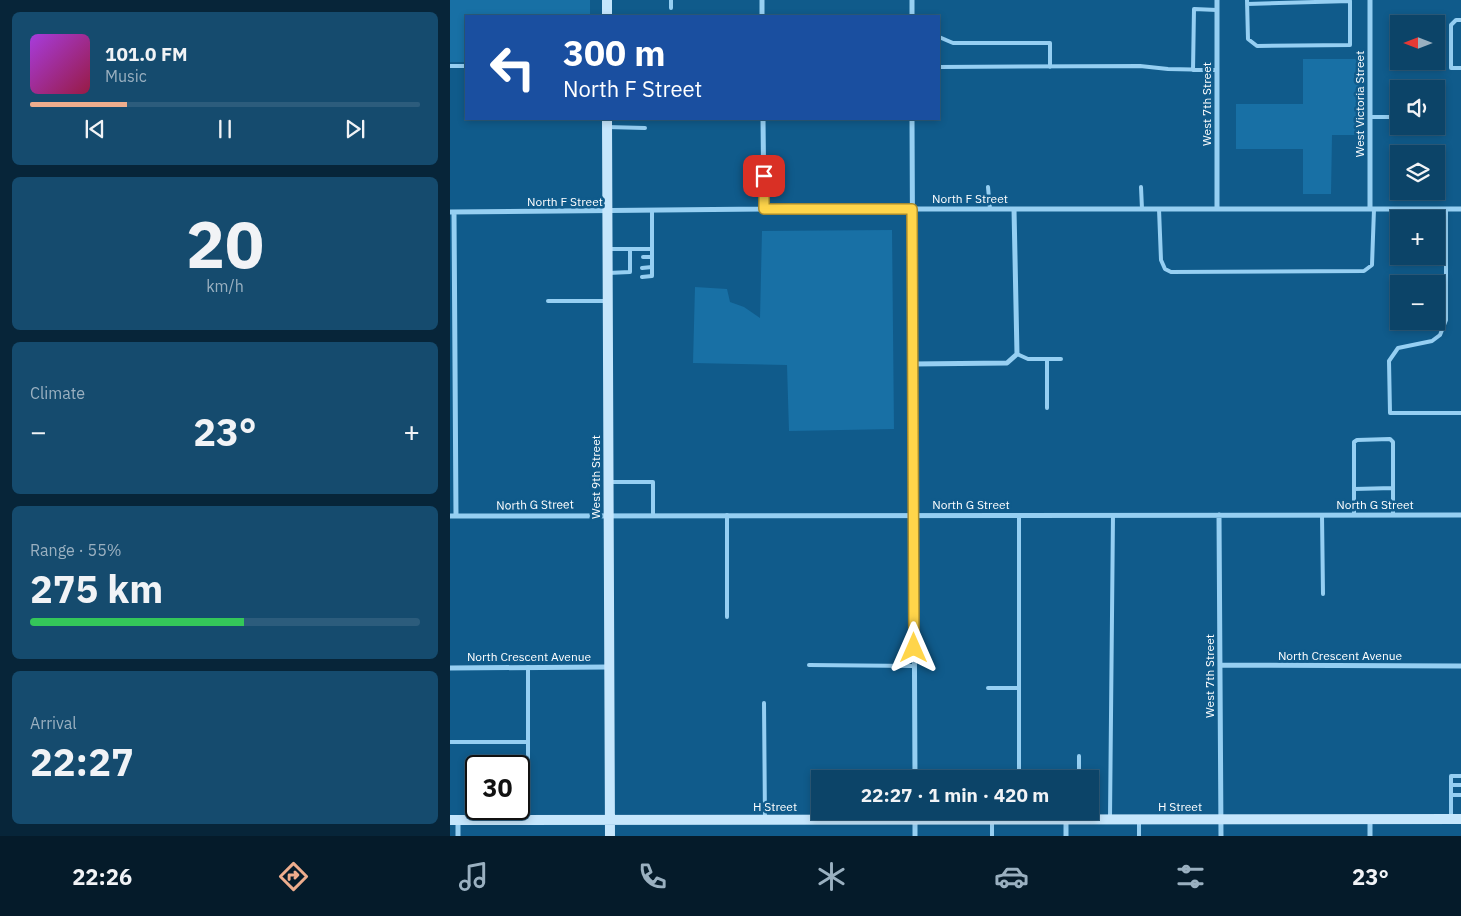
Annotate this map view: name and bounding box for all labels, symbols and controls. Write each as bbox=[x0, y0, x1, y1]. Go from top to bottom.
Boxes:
north arrow bbox=[1390, 15, 1445, 70]
map controls bbox=[1390, 15, 1445, 330]
text: 300 m bbox=[563, 30, 666, 76]
icon: left bbox=[480, 35, 545, 100]
text: 101.0 FM bbox=[105, 42, 188, 66]
street label: West Victoria Street bbox=[1352, 51, 1367, 157]
street label: West 7th Street bbox=[1199, 62, 1214, 146]
text: Music bbox=[105, 66, 147, 86]
text: North F Street bbox=[563, 74, 702, 103]
button: sound bbox=[1390, 80, 1445, 135]
icon: previous bbox=[81, 115, 109, 143]
icon: pause bbox=[211, 115, 239, 143]
icon: next bbox=[341, 115, 369, 143]
button: layers bbox=[1390, 145, 1445, 200]
pin bbox=[743, 155, 785, 197]
icon: arrive bbox=[750, 162, 778, 190]
street label: North F Street bbox=[932, 191, 1008, 206]
street label: North F Street bbox=[527, 194, 603, 209]
text: 20 bbox=[186, 201, 264, 286]
button: + bbox=[1390, 210, 1445, 265]
button: − bbox=[1390, 275, 1445, 330]
text: km/h bbox=[206, 276, 244, 296]
text: Climate bbox=[30, 383, 85, 403]
text: 23° bbox=[193, 407, 257, 456]
text: − bbox=[30, 413, 47, 450]
text: + bbox=[403, 413, 420, 450]
street label: West 9th Street bbox=[588, 435, 603, 519]
street label: North G Street bbox=[496, 496, 574, 513]
street label: North G Street bbox=[932, 497, 1010, 512]
street label: North G Street bbox=[1336, 497, 1414, 512]
text: Range · 55% bbox=[30, 540, 122, 560]
text: 275 km bbox=[30, 564, 163, 613]
position arrow bbox=[887, 621, 939, 673]
street label: West 7th Street bbox=[1202, 634, 1217, 718]
street label: North Crescent Avenue bbox=[1278, 648, 1403, 663]
street label: North Crescent Avenue bbox=[467, 649, 592, 664]
text: Arrival bbox=[30, 713, 77, 733]
text: 22:27 bbox=[30, 737, 134, 786]
speed limit sign: 30 bbox=[465, 755, 530, 820]
text: 22:27 · 1 min · 420 m bbox=[861, 783, 1049, 807]
street label: H Street bbox=[753, 799, 797, 814]
street label: H Street bbox=[1158, 799, 1202, 814]
icon: directions bbox=[276, 859, 311, 894]
icon: music bbox=[456, 859, 491, 894]
icon: phone bbox=[635, 859, 670, 894]
icon: climate bbox=[814, 859, 849, 894]
icon: car bbox=[994, 859, 1029, 894]
icon: filters bbox=[1173, 859, 1208, 894]
text: 22:26 bbox=[72, 862, 132, 891]
text: 23° bbox=[1352, 862, 1389, 891]

